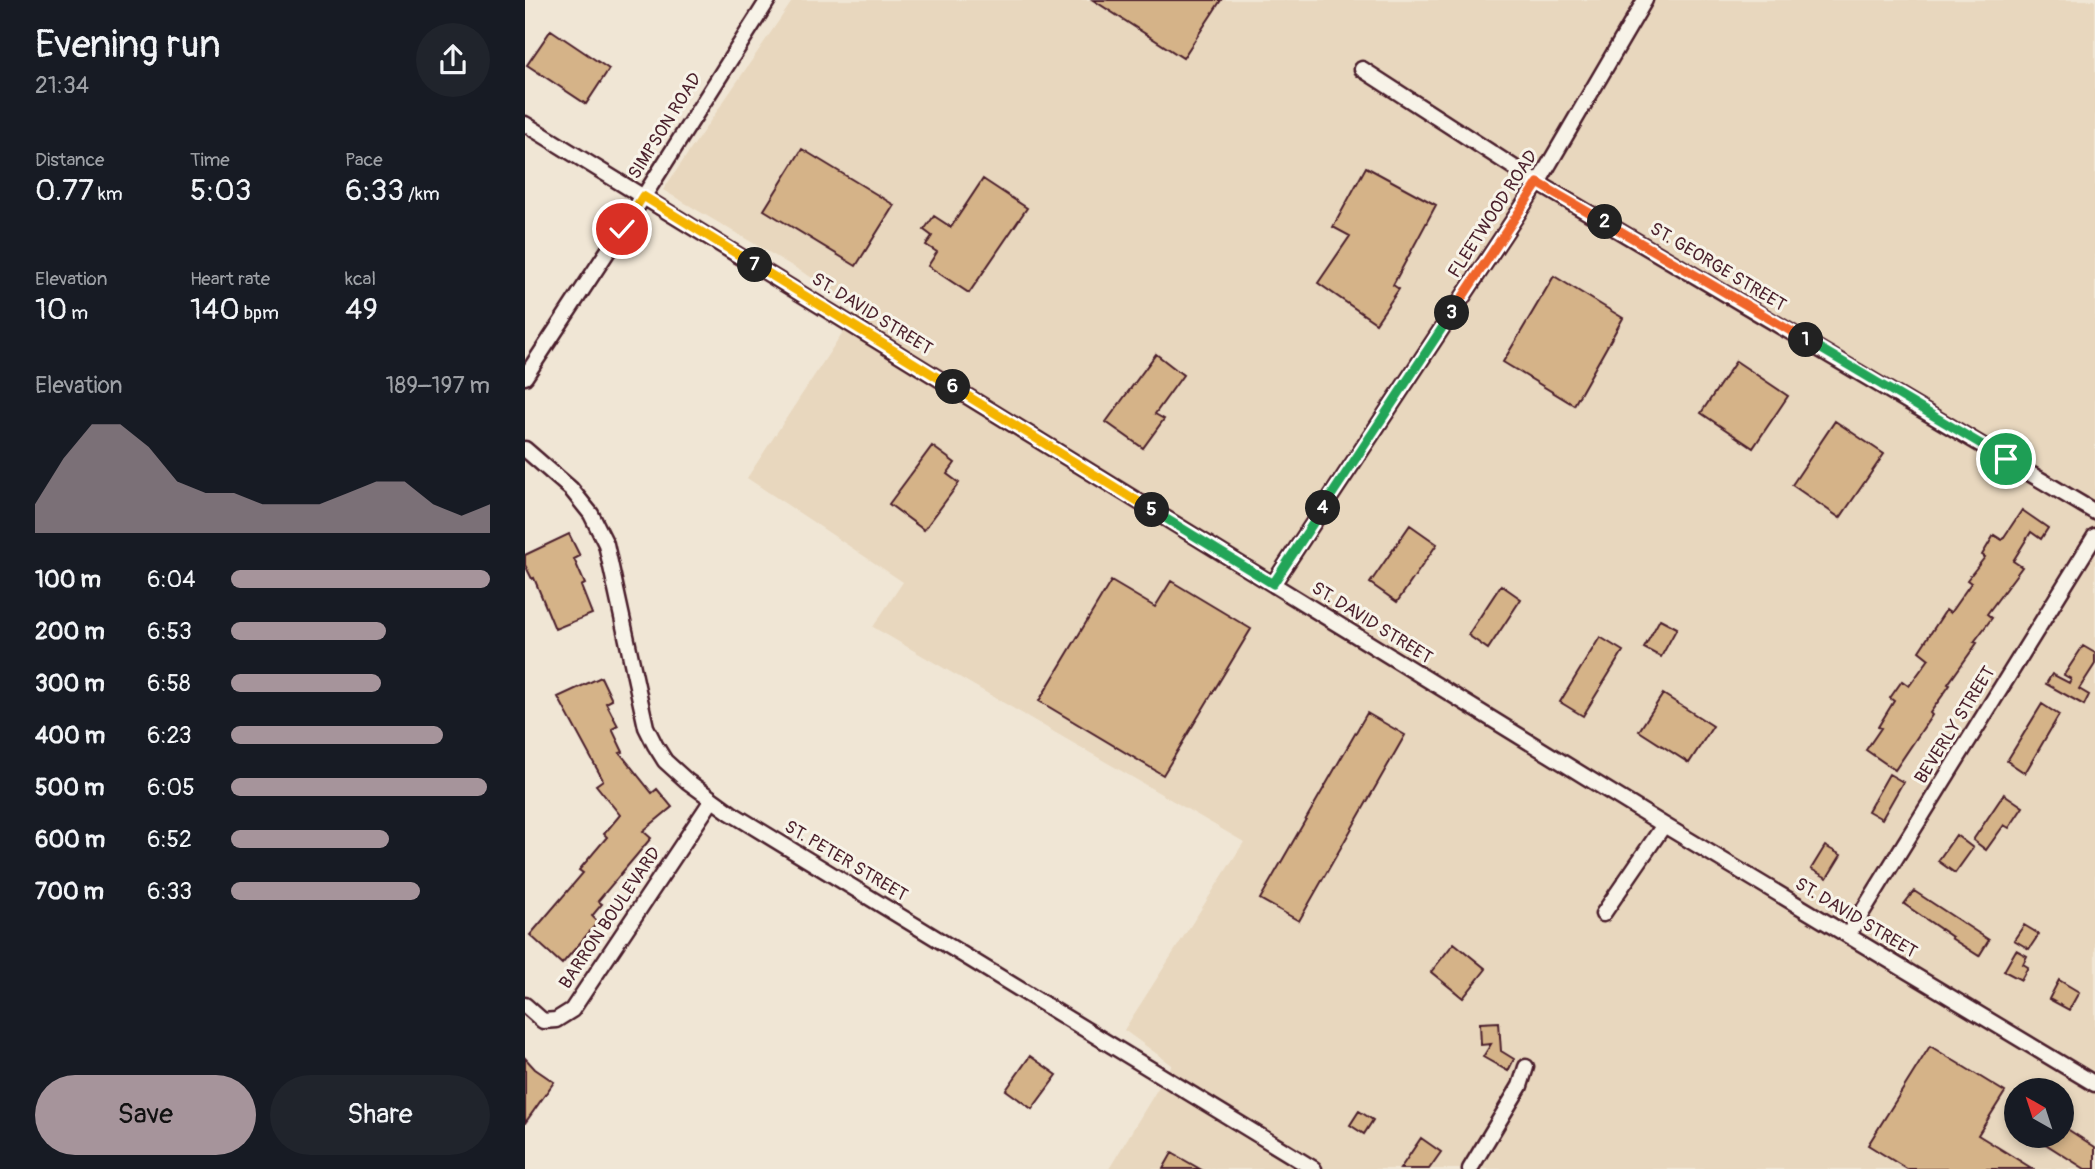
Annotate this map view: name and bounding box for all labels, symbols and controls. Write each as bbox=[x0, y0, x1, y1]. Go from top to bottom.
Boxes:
text: Evening run bbox=[35, 21, 221, 69]
button: share bbox=[416, 23, 490, 97]
street label: SIMPSON ROAD bbox=[623, 68, 707, 184]
text: 21:34 bbox=[35, 71, 89, 100]
street label: FLEETWOOD ROAD bbox=[1443, 146, 1543, 282]
text: Distance bbox=[35, 148, 104, 172]
text: Time bbox=[190, 148, 230, 172]
text: Pace bbox=[345, 148, 383, 172]
text: 0.77 bbox=[35, 172, 94, 209]
text: 5:03 bbox=[190, 172, 252, 209]
text: 6:33 bbox=[345, 172, 404, 209]
text: km bbox=[94, 182, 123, 206]
text: /km bbox=[404, 182, 440, 206]
pin bbox=[592, 199, 652, 259]
pin: 2 bbox=[1587, 204, 1623, 240]
text: 2 bbox=[1599, 209, 1610, 233]
icon: check bbox=[603, 210, 641, 248]
street label: ST. GEORGE STREET bbox=[1646, 217, 1790, 317]
pin: 7 bbox=[737, 247, 772, 282]
text: 7 bbox=[749, 252, 760, 276]
text: Elevation bbox=[35, 267, 107, 291]
text: Heart rate bbox=[190, 267, 270, 291]
text: kcal bbox=[345, 267, 376, 291]
street label: ST. DAVID STREET bbox=[807, 268, 937, 360]
text: 10 bbox=[35, 291, 67, 328]
text: 140 bbox=[190, 291, 240, 328]
text: 49 bbox=[345, 291, 378, 328]
pin: 3 bbox=[1434, 296, 1469, 330]
text: 3 bbox=[1446, 300, 1457, 324]
text: m bbox=[67, 301, 88, 325]
text: bpm bbox=[240, 301, 279, 325]
pin: 1 bbox=[1789, 322, 1823, 358]
text: 1 bbox=[1802, 327, 1809, 351]
pin: 6 bbox=[935, 370, 971, 404]
text: Elevation bbox=[35, 371, 123, 400]
text: 189–197 m bbox=[386, 371, 490, 400]
text: 6 bbox=[947, 374, 958, 398]
pin bbox=[1976, 429, 2036, 489]
icon: arrive bbox=[1987, 440, 2025, 478]
pin: 4 bbox=[1305, 490, 1341, 526]
pin: 5 bbox=[1135, 492, 1169, 528]
text: 4 bbox=[1317, 495, 1328, 519]
text: 5 bbox=[1146, 497, 1157, 521]
text: 100 m bbox=[35, 565, 101, 594]
text: 6:04 bbox=[147, 565, 196, 594]
street label: ST. DAVID STREET bbox=[1307, 577, 1437, 669]
text: 200 m bbox=[35, 617, 105, 646]
text: 6:53 bbox=[147, 617, 192, 646]
street label: BEVERLY STREET bbox=[1910, 662, 2000, 788]
text: 300 m bbox=[35, 669, 105, 698]
text: 6:58 bbox=[147, 669, 191, 698]
text: 400 m bbox=[35, 721, 105, 750]
text: 6:23 bbox=[147, 721, 192, 750]
text: 500 m bbox=[35, 773, 104, 802]
text: 6:05 bbox=[147, 773, 195, 802]
street label: ST. PETER STREET bbox=[780, 815, 912, 907]
text: 600 m bbox=[35, 825, 105, 854]
text: 6:52 bbox=[147, 825, 192, 854]
street label: BARRON BOULEVARD bbox=[554, 843, 666, 993]
street label: ST. DAVID STREET bbox=[1791, 873, 1921, 963]
text: 700 m bbox=[35, 877, 104, 906]
text: 6:33 bbox=[147, 877, 192, 906]
button: Save bbox=[35, 1075, 256, 1155]
button: Share bbox=[270, 1075, 490, 1155]
north arrow bbox=[2004, 1078, 2074, 1148]
map controls bbox=[2004, 1078, 2074, 1148]

